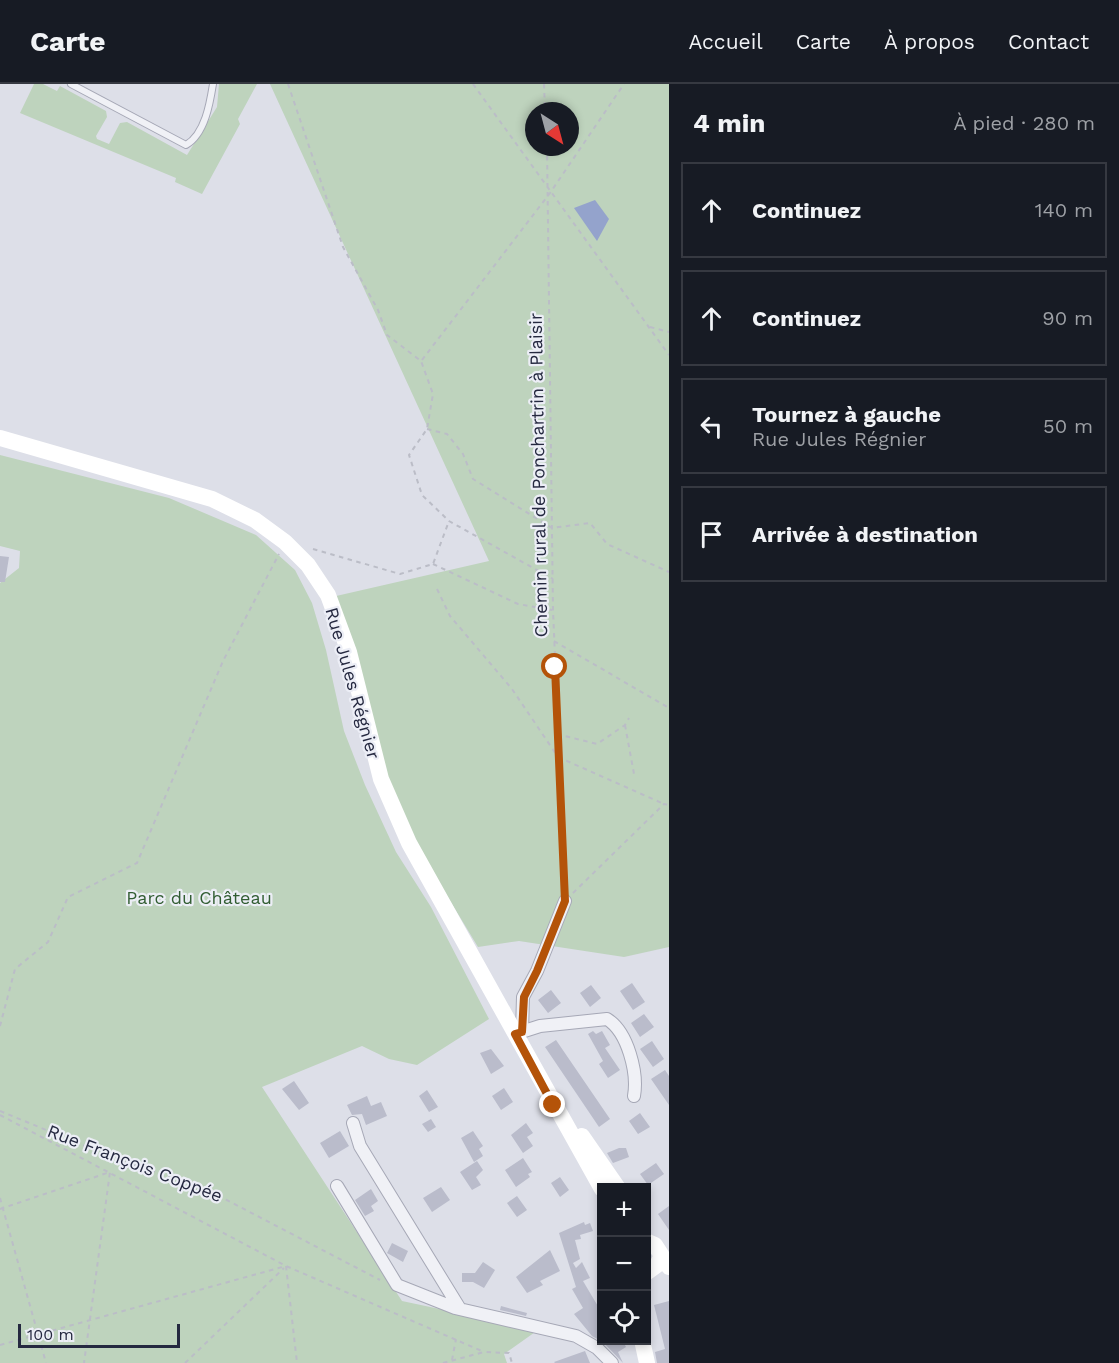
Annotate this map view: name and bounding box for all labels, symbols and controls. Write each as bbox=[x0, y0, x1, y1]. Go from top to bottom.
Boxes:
text: Carte bbox=[30, 25, 105, 58]
text: Accueil bbox=[688, 29, 763, 54]
text: Carte bbox=[796, 29, 851, 54]
text: À propos bbox=[884, 29, 975, 54]
text: Contact bbox=[1008, 29, 1089, 54]
north arrow bbox=[525, 102, 579, 156]
text: 4 min bbox=[693, 108, 765, 138]
text: À pied · 280 m bbox=[953, 111, 1095, 135]
icon: ahead bbox=[695, 194, 728, 227]
text: Continuez bbox=[752, 198, 861, 223]
text: 140 m bbox=[1035, 198, 1093, 222]
icon: ahead bbox=[695, 302, 728, 335]
text: Continuez bbox=[752, 306, 861, 331]
text: 90 m bbox=[1042, 306, 1093, 330]
street label: Chemin rural de Ponchartrin à Plaisir bbox=[525, 313, 551, 637]
text: Tournez à gauche bbox=[752, 402, 941, 427]
icon: left bbox=[695, 410, 728, 443]
text: 50 m bbox=[1043, 414, 1093, 438]
text: Rue Jules Régnier bbox=[752, 427, 926, 451]
icon: arrive bbox=[695, 518, 728, 551]
text: Arrivée à destination bbox=[752, 522, 978, 547]
street label: Rue Jules Régnier bbox=[321, 605, 385, 761]
route start bbox=[541, 653, 567, 679]
park label: Parc du Château bbox=[126, 887, 272, 908]
route end bbox=[539, 1091, 565, 1117]
street label: Rue François Coppée bbox=[44, 1120, 226, 1206]
map controls bbox=[597, 1183, 651, 1345]
button: + bbox=[597, 1183, 651, 1237]
button: − bbox=[597, 1237, 651, 1291]
button: locate bbox=[597, 1291, 651, 1345]
scale bar bbox=[18, 1321, 180, 1348]
text: 100 m bbox=[27, 1325, 74, 1344]

